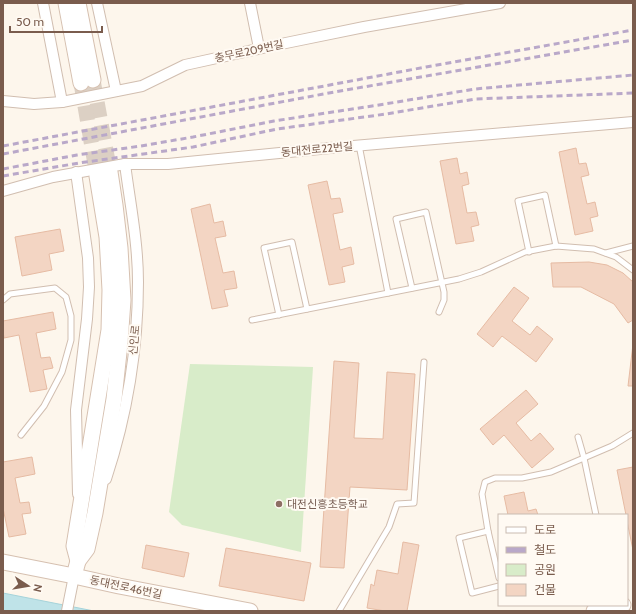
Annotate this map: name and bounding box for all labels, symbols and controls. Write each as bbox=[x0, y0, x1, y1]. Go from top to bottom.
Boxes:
scale bar bbox=[10, 8, 102, 34]
text: 50 m bbox=[16, 14, 44, 29]
street label: 충무로209번길 bbox=[213, 37, 285, 65]
street label: 동대전로22번길 bbox=[280, 139, 354, 159]
street label: 신인로 bbox=[125, 324, 143, 356]
place label: 대전신흥초등학교 bbox=[287, 497, 368, 511]
marker: 대전신흥초등학교 bbox=[274, 499, 284, 509]
legend bbox=[498, 514, 628, 606]
text: 도로 bbox=[534, 522, 556, 537]
text: 철도 bbox=[534, 542, 556, 557]
text: 공원 bbox=[534, 562, 556, 577]
north arrow bbox=[8, 566, 48, 606]
street label: 동대전로46번길 bbox=[89, 573, 163, 601]
text: 건물 bbox=[534, 582, 556, 597]
text: N bbox=[30, 583, 45, 593]

